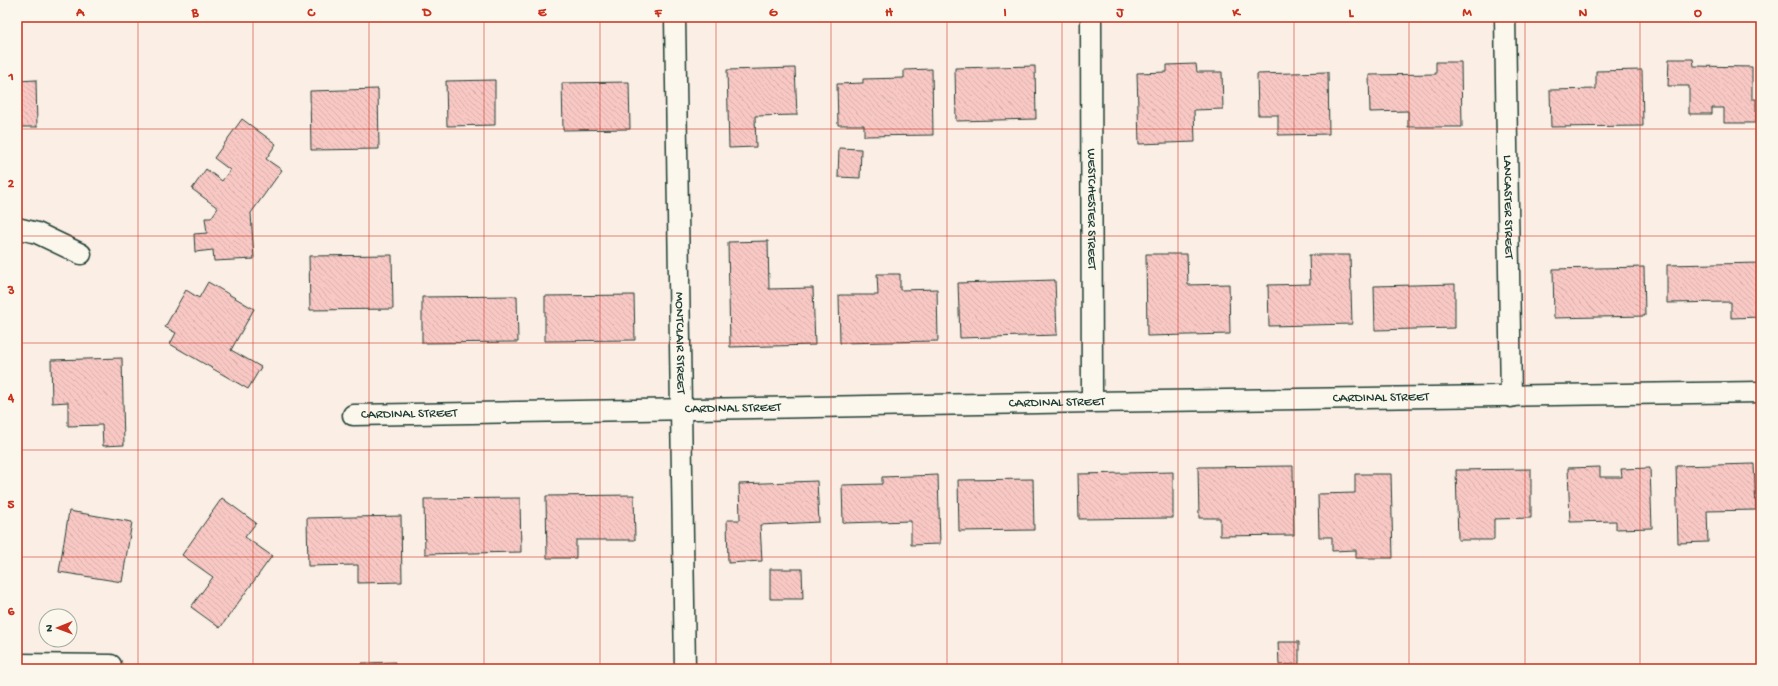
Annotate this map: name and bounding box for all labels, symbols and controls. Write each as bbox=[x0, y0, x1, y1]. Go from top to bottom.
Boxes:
text: A bbox=[75, 6, 85, 21]
text: B bbox=[191, 6, 200, 21]
text: C bbox=[306, 6, 316, 21]
text: D bbox=[422, 6, 432, 21]
text: E bbox=[538, 6, 547, 21]
text: F bbox=[654, 6, 663, 21]
text: G bbox=[769, 6, 778, 21]
text: H bbox=[885, 6, 893, 21]
text: I bbox=[1003, 6, 1007, 21]
text: J bbox=[1116, 6, 1125, 21]
text: K bbox=[1231, 6, 1241, 21]
text: L bbox=[1349, 6, 1355, 21]
text: M bbox=[1462, 6, 1472, 21]
text: N bbox=[1579, 6, 1588, 21]
text: O bbox=[1694, 6, 1702, 21]
text: 1 bbox=[7, 70, 14, 85]
street label: WESTCHESTER STREET bbox=[1084, 149, 1099, 270]
street label: LANCASTER STREET bbox=[1500, 155, 1516, 260]
text: 2 bbox=[8, 177, 15, 192]
text: 3 bbox=[7, 284, 15, 299]
street label: MONTCLAIR STREET bbox=[672, 292, 688, 395]
street label: CARDINAL STREET bbox=[1333, 389, 1430, 406]
text: 4 bbox=[7, 391, 15, 406]
street label: CARDINAL STREET bbox=[1009, 394, 1106, 411]
street label: CARDINAL STREET bbox=[685, 400, 782, 417]
street label: CARDINAL STREET bbox=[361, 406, 458, 422]
text: 5 bbox=[8, 498, 15, 513]
text: 6 bbox=[8, 605, 15, 620]
north arrow bbox=[38, 608, 78, 648]
text: N bbox=[44, 624, 56, 632]

